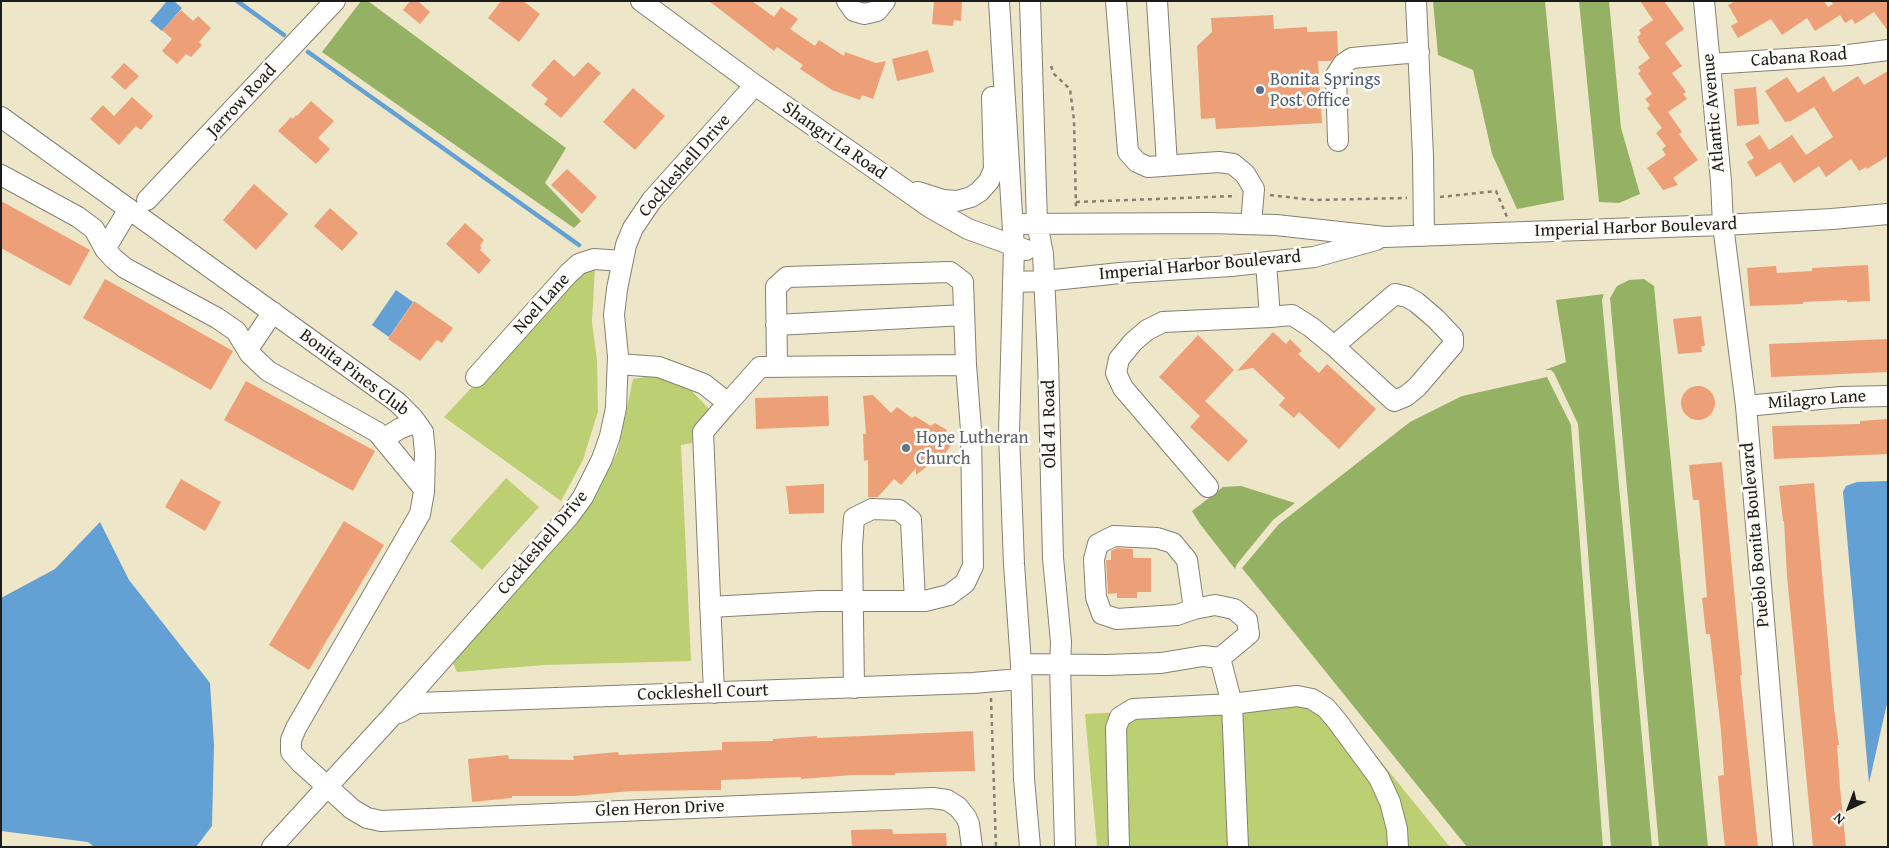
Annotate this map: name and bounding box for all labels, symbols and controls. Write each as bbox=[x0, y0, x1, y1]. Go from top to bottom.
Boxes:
street label: Cabana Road bbox=[1750, 44, 1848, 72]
street label: Atlantic Avenue bbox=[1698, 52, 1730, 174]
street label: Jarrow Road bbox=[203, 60, 281, 142]
place label: Bonita Springs Post Office bbox=[1270, 69, 1381, 112]
marker: Bonita Springs Post Office bbox=[1254, 84, 1266, 96]
street label: Shangri La Road bbox=[778, 97, 890, 185]
street label: Cockleshell Drive bbox=[634, 110, 736, 222]
street label: Imperial Harbor Boulevard bbox=[1534, 214, 1738, 242]
street label: Imperial Harbor Boulevard bbox=[1098, 246, 1302, 286]
street label: Noel Lane bbox=[509, 269, 575, 339]
street label: Bonita Pines Club bbox=[295, 325, 413, 421]
street label: Old 41 Road bbox=[1038, 380, 1062, 468]
street label: Milagro Lane bbox=[1767, 386, 1867, 414]
place label: Hope Lutheran Church bbox=[916, 427, 1029, 469]
marker: Hope Lutheran Church bbox=[900, 442, 912, 454]
street label: Pueblo Bonita Boulevard bbox=[1737, 442, 1775, 628]
street label: Cockleshell Drive bbox=[493, 486, 593, 600]
street label: Cockleshell Court bbox=[637, 680, 769, 706]
north arrow bbox=[1824, 783, 1874, 833]
street label: Glen Heron Drive bbox=[595, 796, 725, 822]
text: N bbox=[1829, 808, 1849, 829]

